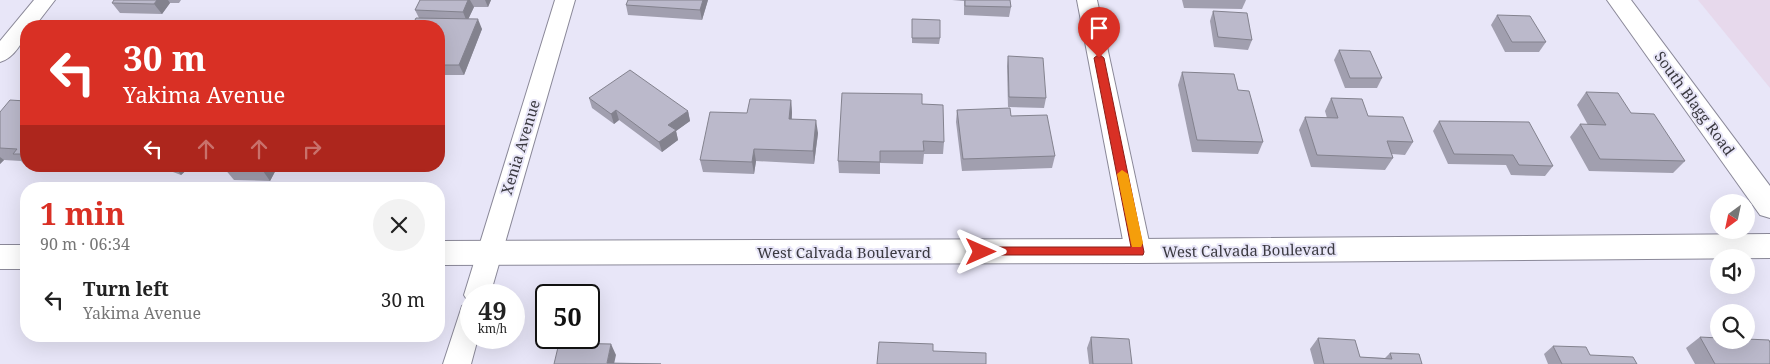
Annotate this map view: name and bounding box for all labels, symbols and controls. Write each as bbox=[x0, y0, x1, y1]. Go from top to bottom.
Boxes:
pin bbox=[1078, 7, 1120, 58]
icon: arrive bbox=[1085, 14, 1113, 42]
text: 30 m bbox=[123, 34, 206, 81]
icon: left bbox=[40, 40, 105, 105]
street label: South Blagg Road bbox=[1650, 47, 1740, 159]
text: Yakima Avenue bbox=[123, 79, 285, 109]
street label: Xenia Avenue bbox=[496, 97, 544, 197]
icon: left bbox=[139, 135, 167, 163]
icon: ahead bbox=[192, 135, 220, 163]
icon: ahead bbox=[245, 135, 273, 163]
icon: right bbox=[298, 135, 326, 163]
text: 1 min bbox=[40, 193, 125, 234]
north arrow bbox=[1710, 194, 1755, 239]
map controls bbox=[1710, 194, 1755, 349]
button: close bbox=[373, 199, 425, 251]
position arrow bbox=[954, 225, 1006, 277]
text: 90 m · 06:34 bbox=[40, 233, 130, 255]
street label: West Calvada Boulevard bbox=[1162, 238, 1336, 262]
street label: West Calvada Boulevard bbox=[757, 242, 931, 262]
button: sound bbox=[1710, 249, 1755, 294]
text: Turn left bbox=[83, 276, 169, 302]
speed limit sign: 50 bbox=[535, 284, 600, 349]
icon: left bbox=[40, 286, 68, 314]
text: 30 m bbox=[381, 287, 425, 313]
text: 49 bbox=[478, 293, 507, 327]
text: Yakima Avenue bbox=[83, 302, 201, 324]
button: search bbox=[1710, 304, 1755, 349]
text: km/h bbox=[478, 320, 507, 337]

